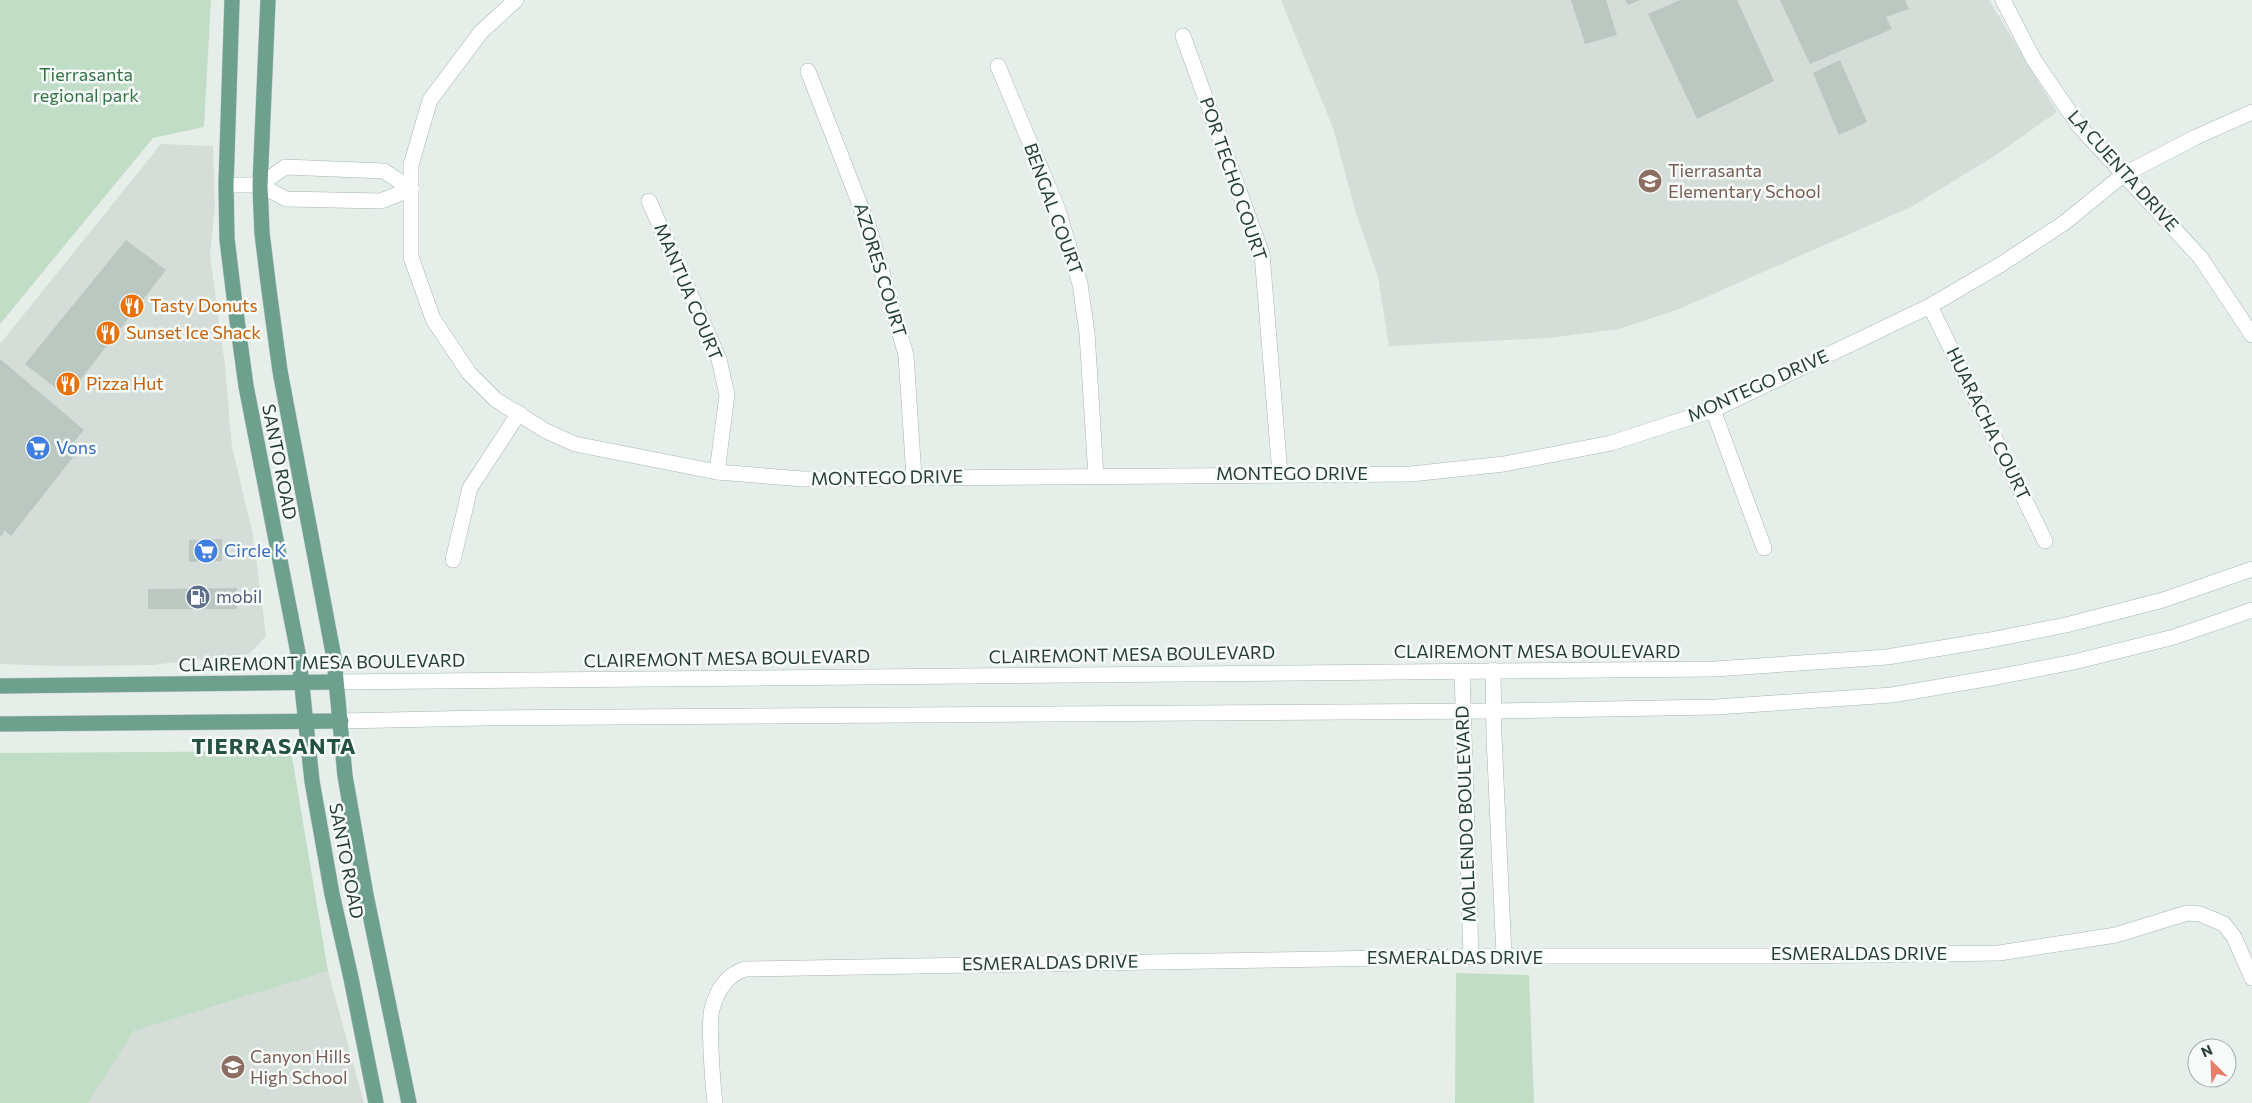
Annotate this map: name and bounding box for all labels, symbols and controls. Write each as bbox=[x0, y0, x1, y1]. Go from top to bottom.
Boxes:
park label: Tierrasanta regional park bbox=[33, 63, 139, 106]
street label: POR TECHO COURT bbox=[1196, 94, 1272, 263]
street label: LA CUENTA DRIVE bbox=[2064, 105, 2184, 235]
street label: BENGAL COURT bbox=[1020, 140, 1088, 278]
place label: Tierrasanta Elementary School bbox=[1668, 159, 1821, 202]
school or university icon: Tierrasanta Elementary School bbox=[1637, 168, 1663, 194]
street label: AZORES COURT bbox=[850, 200, 912, 339]
street label: MANTUA COURT bbox=[650, 220, 728, 363]
restaurant icon: Tasty Donuts bbox=[119, 293, 145, 319]
place label: Tasty Donuts bbox=[150, 294, 258, 316]
restaurant icon: Sunset Ice Shack bbox=[95, 320, 121, 346]
place label: Sunset Ice Shack bbox=[126, 321, 261, 343]
street label: HUARACHA COURT bbox=[1942, 343, 2036, 504]
street label: MONTEGO DRIVE bbox=[1684, 344, 1832, 426]
restaurant icon: Pizza Hut bbox=[55, 371, 81, 397]
place label: Pizza Hut bbox=[86, 372, 164, 394]
street label: SANTO ROAD bbox=[258, 402, 302, 521]
supermarket icon: Vons bbox=[25, 435, 51, 461]
place label: Vons bbox=[56, 436, 96, 458]
street label: MONTEGO DRIVE bbox=[1216, 462, 1368, 484]
street label: MONTEGO DRIVE bbox=[811, 465, 963, 489]
supermarket icon: Circle K bbox=[193, 538, 219, 564]
place label: Circle K bbox=[224, 539, 286, 561]
fuel station icon: mobil bbox=[185, 584, 211, 610]
place label: mobil bbox=[216, 585, 262, 607]
street label: CLAIREMONT MESA BOULEVARD bbox=[1394, 640, 1680, 662]
street label: CLAIREMONT MESA BOULEVARD bbox=[989, 641, 1275, 667]
street label: CLAIREMONT MESA BOULEVARD bbox=[584, 645, 870, 671]
street label: CLAIREMONT MESA BOULEVARD bbox=[179, 649, 465, 675]
street label: MOLLENDO BOULEVARD bbox=[1450, 705, 1480, 923]
district label: TIERRASANTA bbox=[191, 732, 357, 759]
street label: SANTO ROAD bbox=[325, 801, 369, 920]
street label: ESMERALDAS DRIVE bbox=[1771, 942, 1947, 964]
street label: ESMERALDAS DRIVE bbox=[1367, 946, 1543, 968]
street label: ESMERALDAS DRIVE bbox=[962, 949, 1138, 975]
north arrow bbox=[2187, 1038, 2237, 1088]
text: N bbox=[2198, 1041, 2215, 1061]
place label: Canyon Hills High School bbox=[250, 1045, 351, 1088]
school or university icon: Canyon Hills High School bbox=[220, 1054, 246, 1080]

